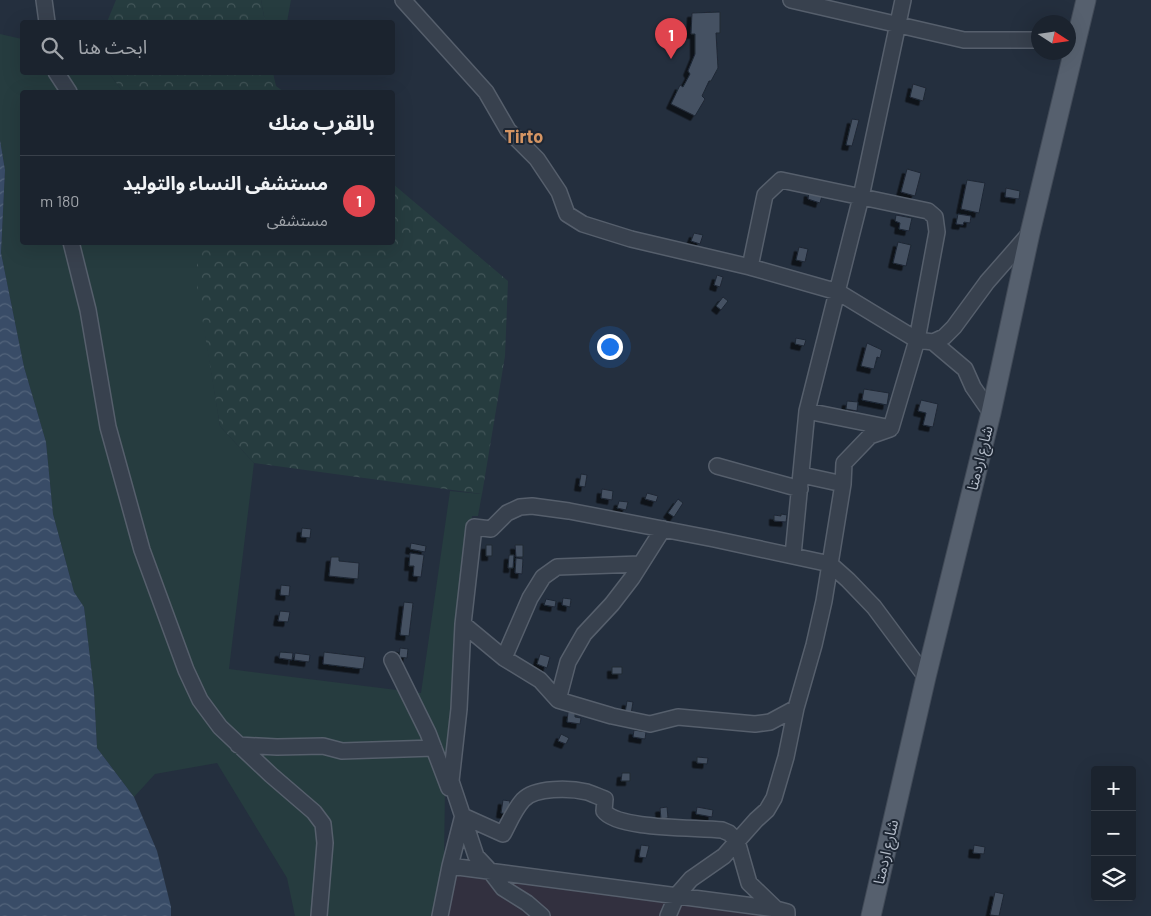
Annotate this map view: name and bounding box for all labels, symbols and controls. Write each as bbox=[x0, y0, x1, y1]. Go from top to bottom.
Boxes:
north arrow bbox=[1031, 15, 1076, 60]
pin: 1 bbox=[655, 18, 687, 59]
search box bbox=[20, 20, 395, 75]
icon: search bbox=[38, 34, 66, 62]
text: ابحث هنا bbox=[78, 35, 147, 58]
text: بالقرب منك bbox=[268, 109, 375, 134]
district label: Tirto bbox=[505, 125, 543, 147]
text: مستشفى النساء والتوليد bbox=[123, 171, 328, 194]
text: 180 m bbox=[40, 191, 79, 210]
text: 1 bbox=[356, 191, 362, 210]
text: مستشفى bbox=[267, 210, 328, 229]
your location bbox=[597, 334, 623, 360]
street label: شارع اردمتا bbox=[962, 423, 1000, 493]
map controls bbox=[1091, 766, 1136, 901]
button: + bbox=[1091, 766, 1136, 811]
button: − bbox=[1091, 811, 1136, 856]
street label: شارع اردمتا bbox=[869, 817, 905, 887]
button: layers bbox=[1091, 856, 1136, 901]

